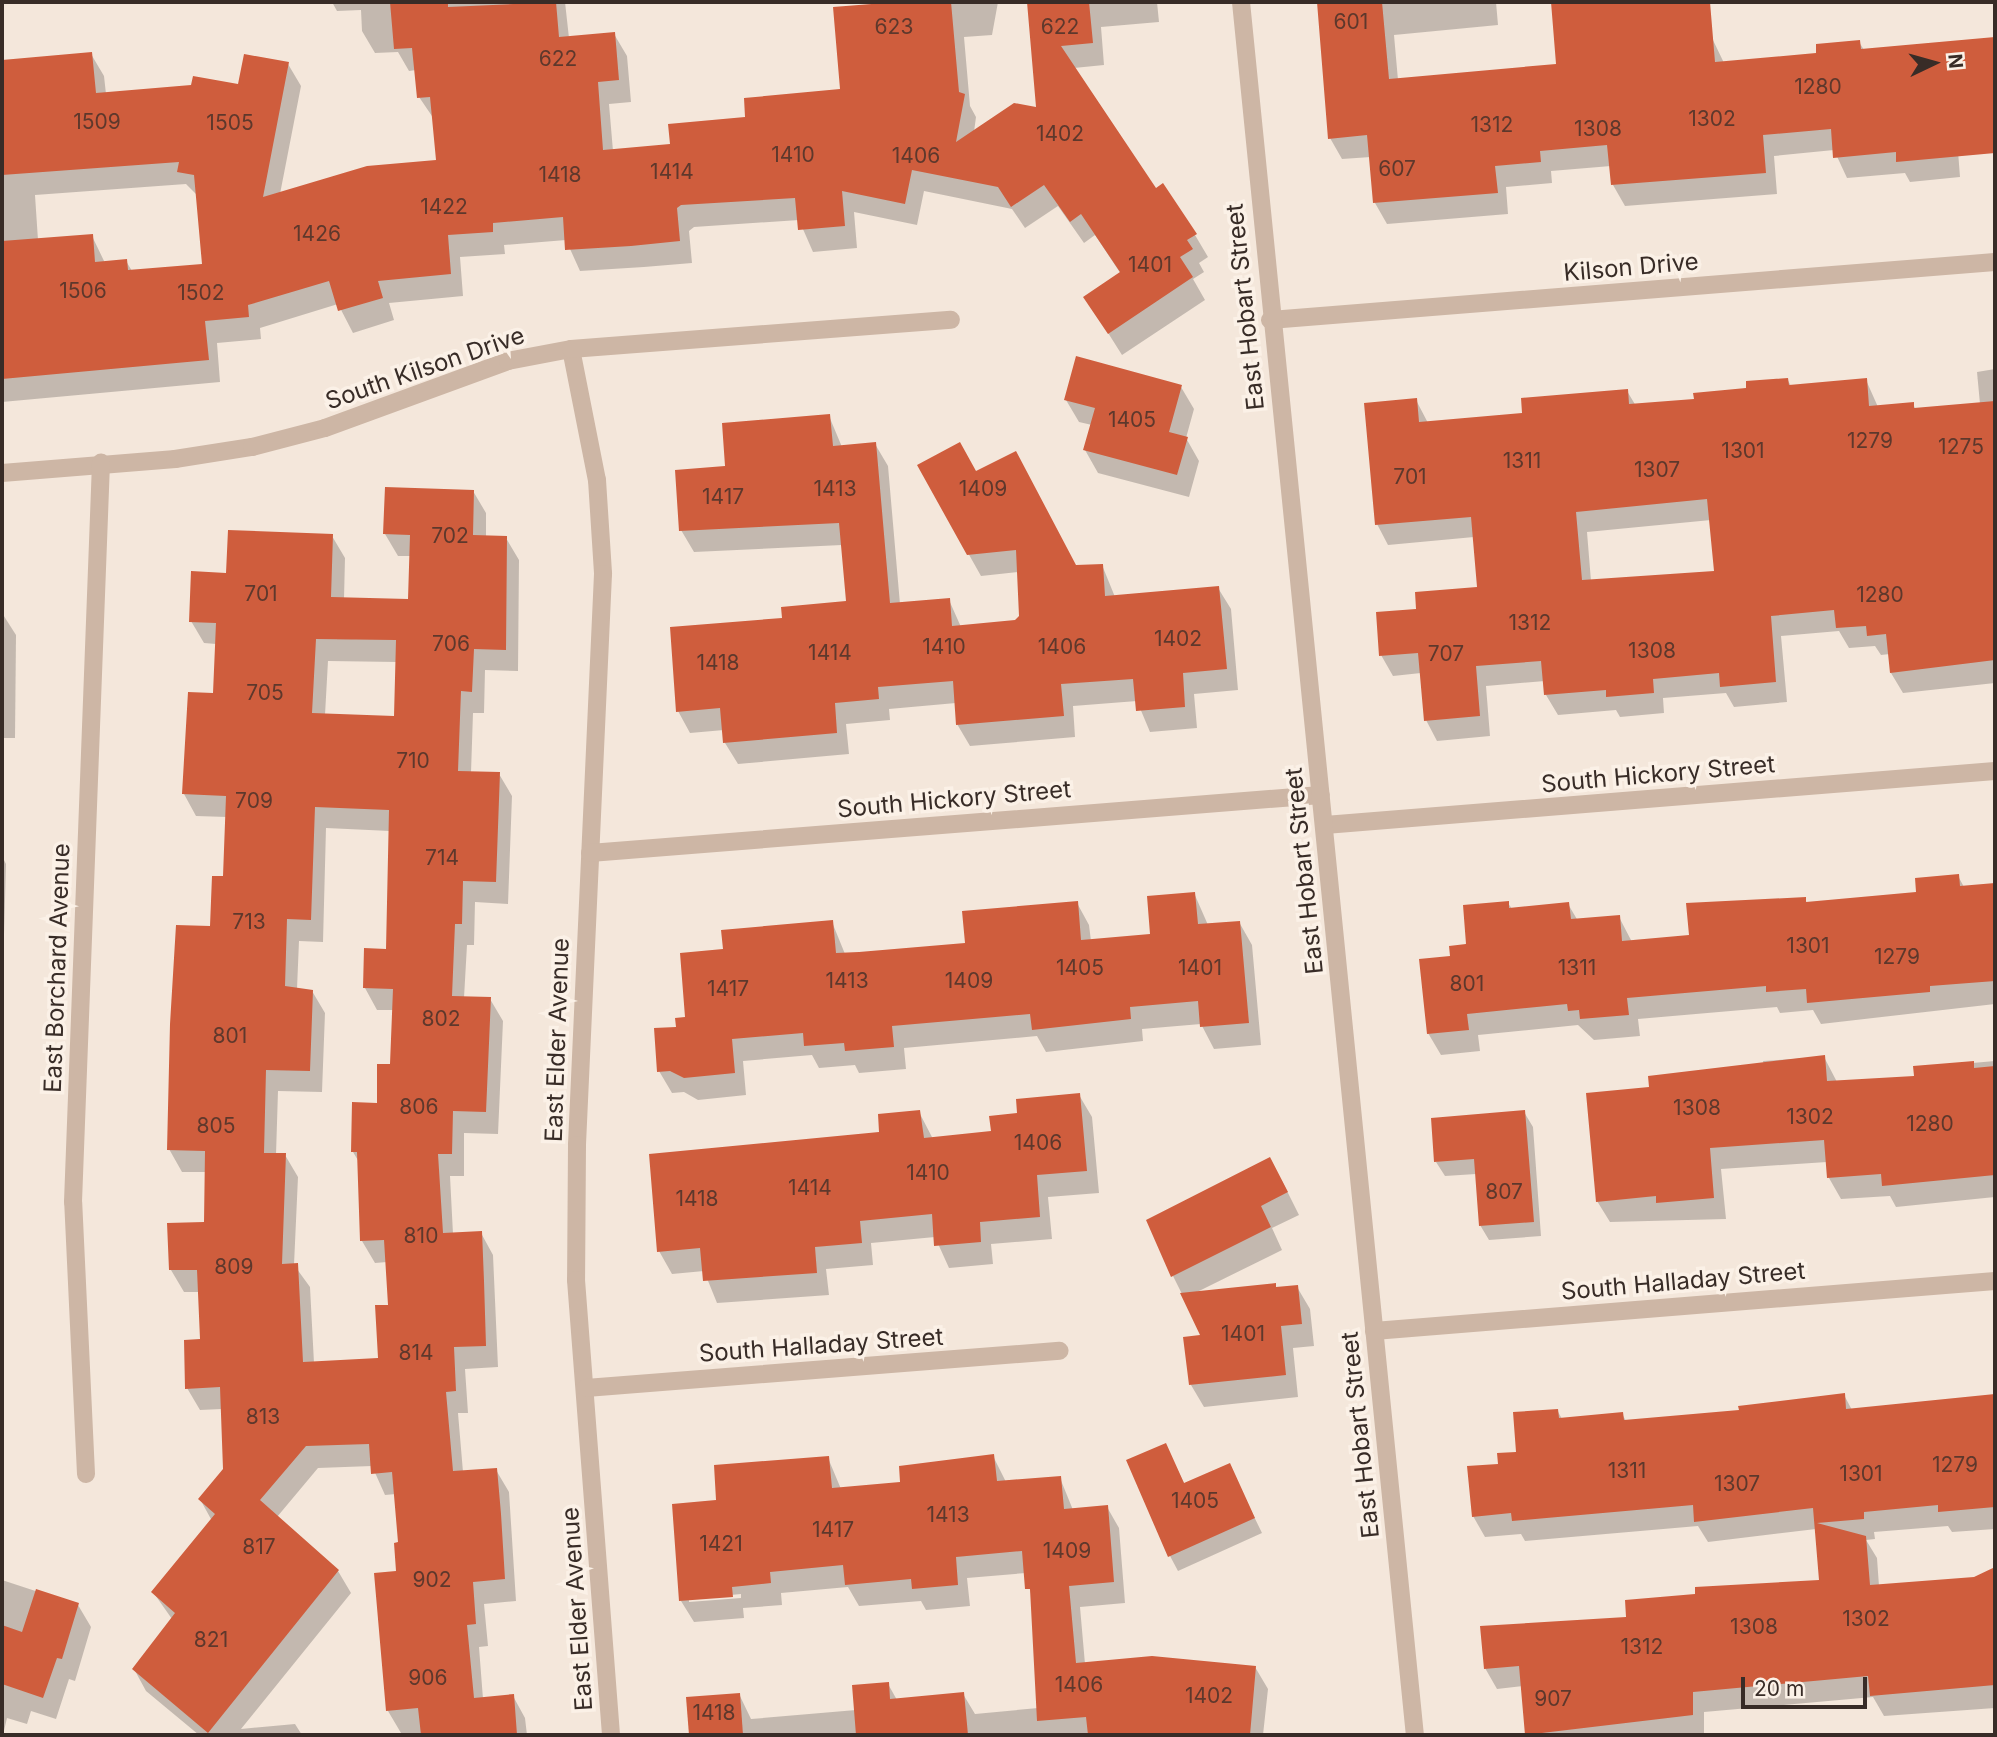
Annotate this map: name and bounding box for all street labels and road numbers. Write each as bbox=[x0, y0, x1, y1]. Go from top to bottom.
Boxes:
street label: East Hobart Street bbox=[1220, 202, 1270, 412]
street label: Kilson Drive bbox=[1562, 247, 1700, 287]
street label: South Kilson Drive bbox=[322, 320, 528, 416]
street label: South Hickory Street bbox=[1540, 749, 1776, 799]
street label: East Hobart Street bbox=[1279, 766, 1329, 976]
street label: South Hickory Street bbox=[836, 774, 1072, 824]
street label: East Borchard Avenue bbox=[38, 843, 76, 1093]
street label: East Elder Avenue bbox=[539, 937, 575, 1143]
street label: South Halladay Street bbox=[1560, 1256, 1806, 1306]
street label: South Halladay Street bbox=[698, 1322, 944, 1368]
street label: East Hobart Street bbox=[1335, 1330, 1385, 1540]
street label: East Elder Avenue bbox=[556, 1506, 598, 1712]

